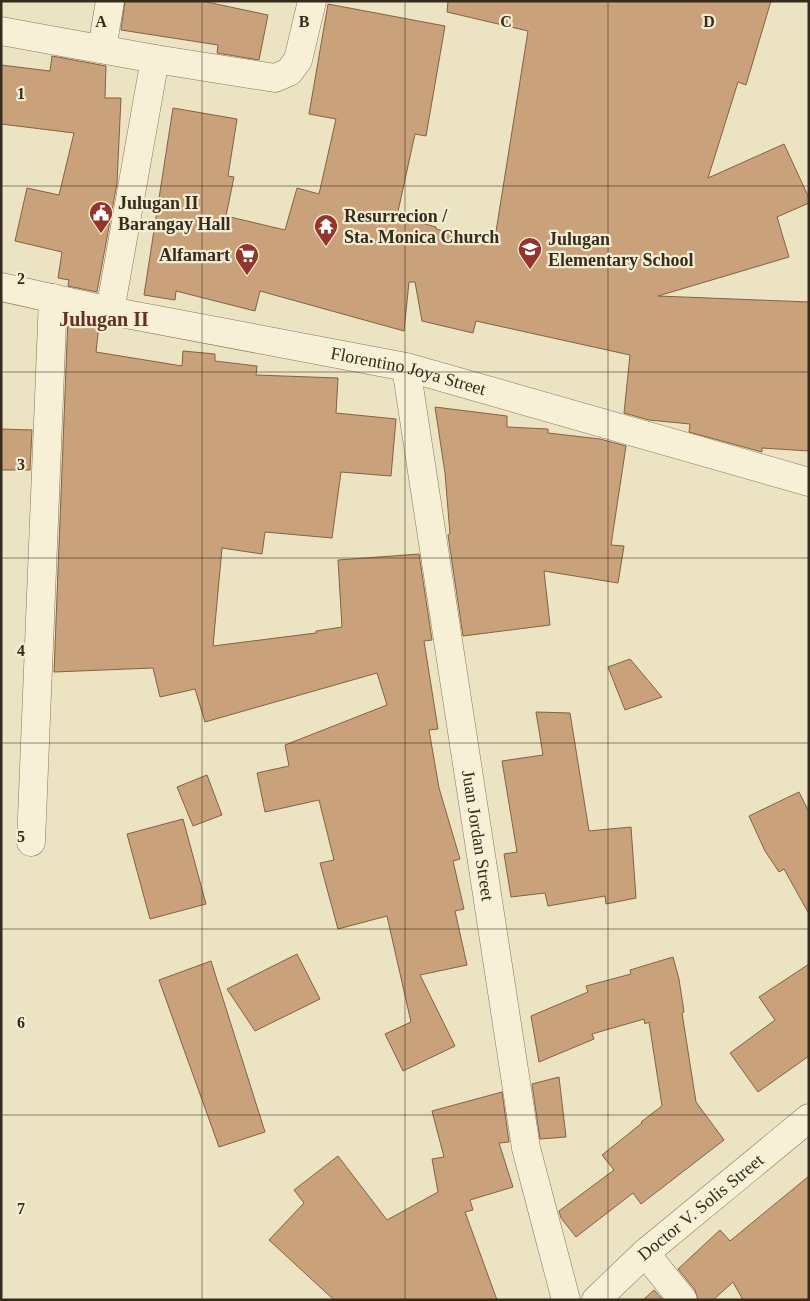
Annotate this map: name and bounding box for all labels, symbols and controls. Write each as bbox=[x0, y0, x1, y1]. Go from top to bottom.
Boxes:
text: A bbox=[95, 13, 107, 30]
text: B bbox=[299, 13, 310, 30]
text: C bbox=[500, 13, 512, 30]
text: D bbox=[703, 13, 715, 30]
text: 1 bbox=[17, 85, 25, 102]
place label: Julugan II Barangay Hall bbox=[118, 193, 231, 234]
public building icon: Julugan II Barangay Hall bbox=[88, 200, 114, 234]
place label: Resurrecion / Sta. Monica Church bbox=[344, 206, 499, 247]
temple icon: Resurrecion / Sta. Monica Church bbox=[313, 213, 339, 247]
place label: Julugan Elementary School bbox=[548, 229, 694, 270]
school or university icon: Julugan Elementary School bbox=[517, 236, 543, 270]
supermarket icon: Alfamart bbox=[234, 242, 260, 276]
place label: Alfamart bbox=[159, 245, 230, 265]
text: 2 bbox=[17, 270, 25, 287]
district label: Julugan II bbox=[59, 308, 149, 331]
street label: Florentino Joya Street bbox=[329, 343, 488, 399]
text: 3 bbox=[17, 456, 25, 473]
text: 4 bbox=[17, 642, 25, 659]
street label: Juan Jordan Street bbox=[458, 769, 498, 902]
text: 5 bbox=[17, 828, 25, 845]
text: 6 bbox=[17, 1014, 25, 1031]
street label: Doctor V. Solis Street bbox=[634, 1150, 767, 1265]
text: 7 bbox=[17, 1200, 25, 1217]

